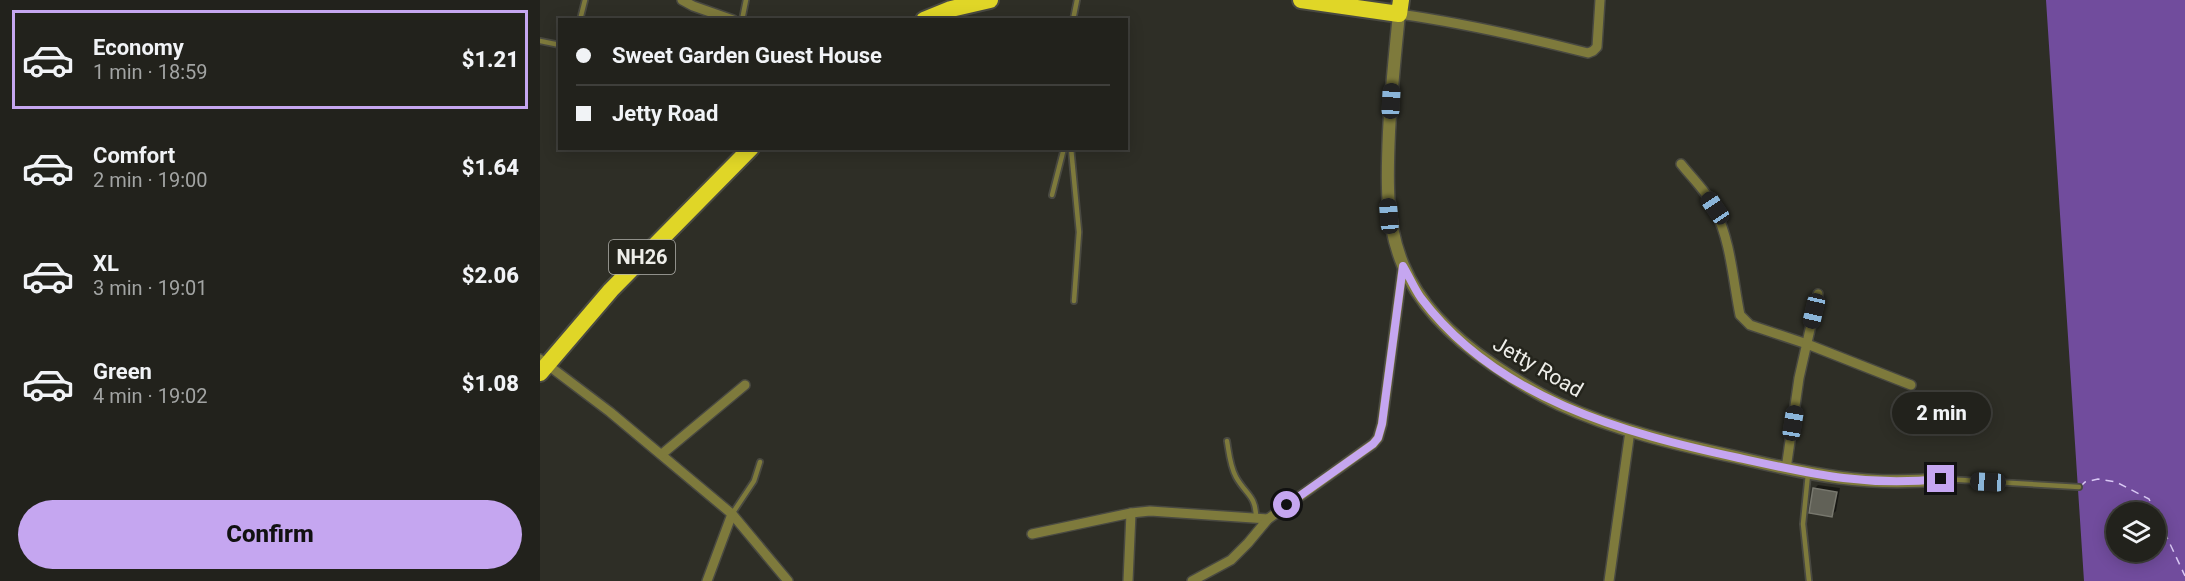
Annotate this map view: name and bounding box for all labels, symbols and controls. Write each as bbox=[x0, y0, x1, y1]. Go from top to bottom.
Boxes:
icon: car bbox=[21, 33, 75, 87]
text: Economy bbox=[93, 35, 184, 60]
text: Sweet Garden Guest House bbox=[612, 43, 882, 68]
text: $1.21 bbox=[462, 47, 519, 72]
text: 1 min · 18:59 bbox=[93, 60, 208, 84]
car bbox=[1381, 83, 1401, 119]
text: Jetty Road bbox=[612, 101, 718, 126]
icon: car bbox=[21, 141, 75, 195]
text: Comfort bbox=[93, 143, 175, 168]
text: $1.64 bbox=[462, 155, 519, 180]
text: 2 min · 19:00 bbox=[93, 168, 208, 192]
car bbox=[1697, 188, 1733, 228]
car bbox=[1378, 197, 1400, 235]
road number: NH26 bbox=[609, 240, 675, 274]
icon: car bbox=[21, 249, 75, 303]
text: XL bbox=[93, 251, 119, 276]
text: $2.06 bbox=[462, 263, 519, 288]
text: 3 min · 19:01 bbox=[93, 276, 208, 300]
car bbox=[1801, 291, 1827, 331]
street label: Jetty Road bbox=[1489, 332, 1587, 402]
icon: car bbox=[21, 357, 75, 411]
text: Green bbox=[93, 359, 152, 384]
text: $1.08 bbox=[462, 371, 519, 396]
text: 4 min · 19:02 bbox=[93, 384, 208, 408]
callout: 2 min bbox=[1892, 392, 1990, 434]
text: 2 min bbox=[1916, 401, 1967, 425]
car bbox=[1781, 404, 1805, 442]
route end bbox=[1927, 465, 1954, 492]
car bbox=[1970, 472, 2006, 492]
route start bbox=[1273, 491, 1300, 518]
button: Confirm bbox=[18, 500, 522, 569]
map controls bbox=[2106, 502, 2166, 562]
button: layers bbox=[2106, 502, 2166, 562]

